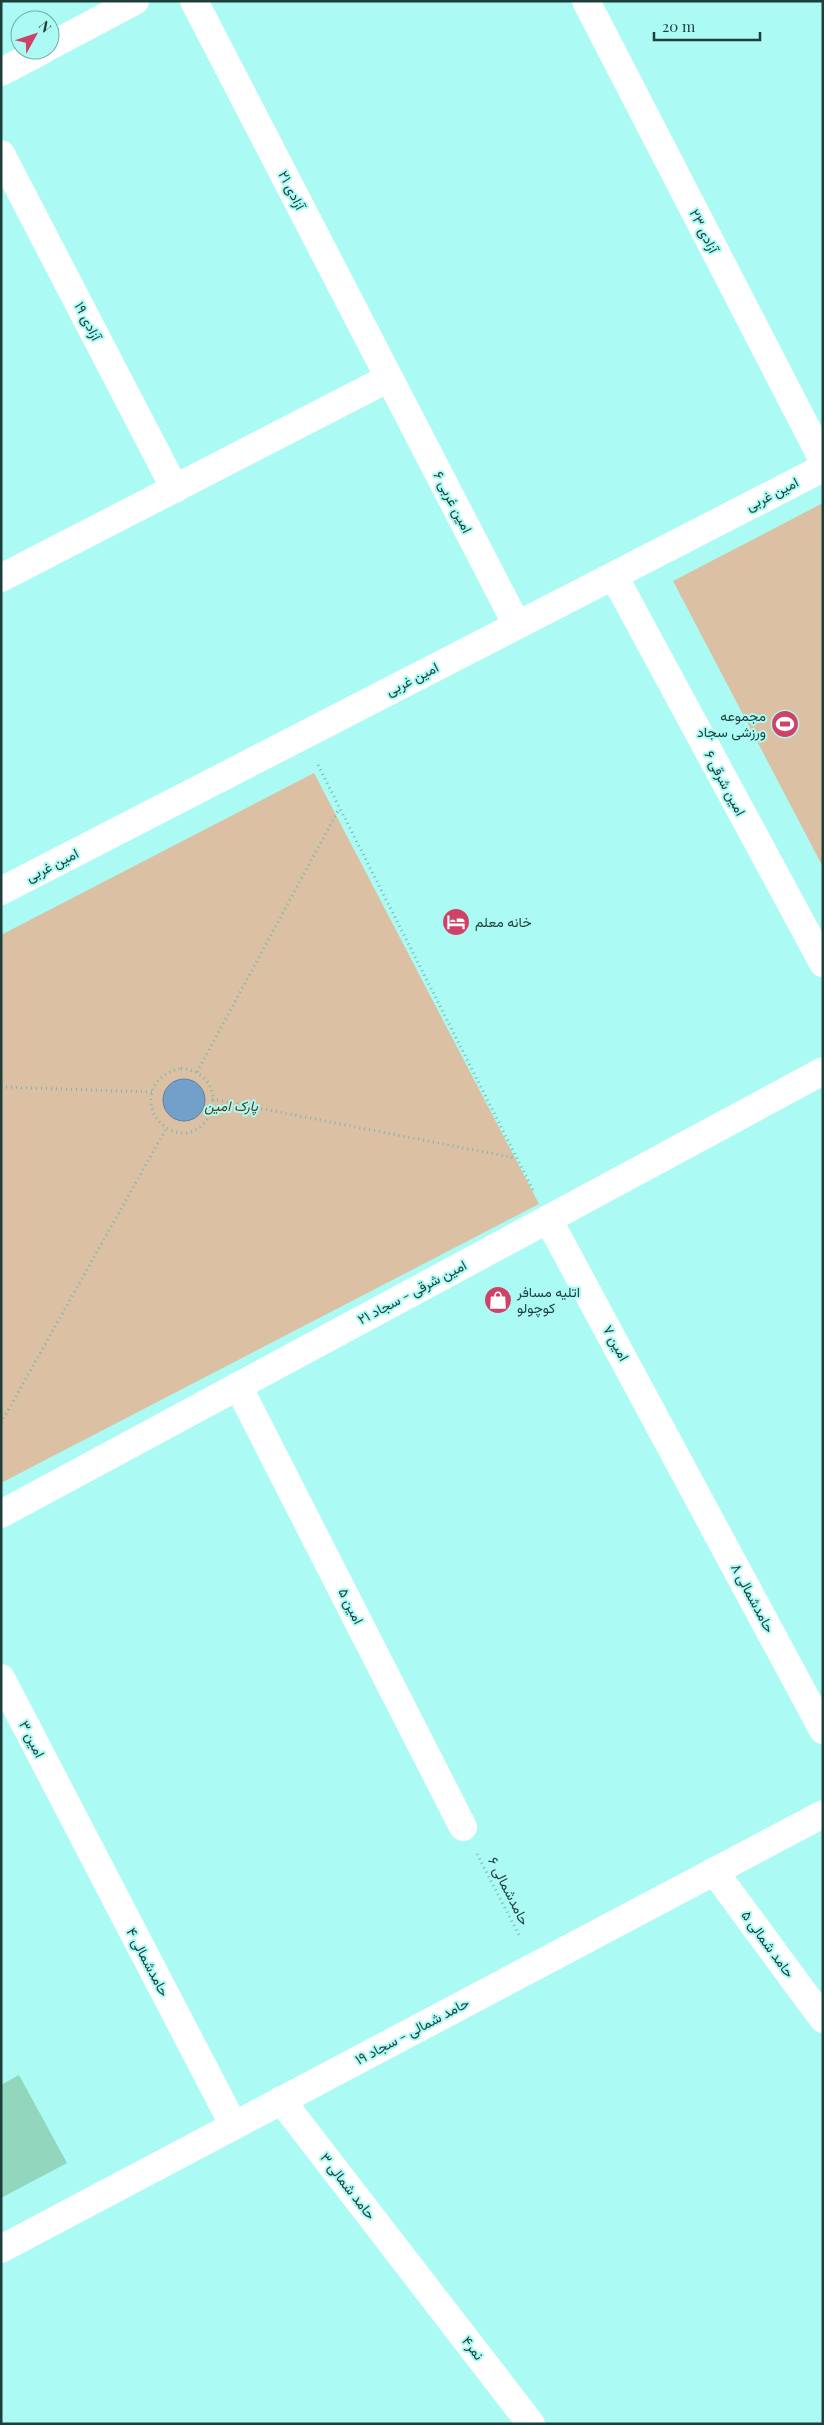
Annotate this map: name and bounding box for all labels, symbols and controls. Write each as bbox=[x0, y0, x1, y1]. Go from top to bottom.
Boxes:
north arrow bbox=[10, 10, 60, 60]
scale bar bbox=[654, 10, 760, 42]
text: N bbox=[35, 16, 56, 36]
text: 20 m bbox=[662, 16, 696, 36]
street label: آزادی ۲۱ bbox=[274, 167, 311, 214]
street label: آزادی ۲۳ bbox=[685, 206, 724, 258]
street label: ۱۹ آزادی bbox=[71, 298, 107, 345]
street label: امین غربی ۶ bbox=[430, 468, 477, 536]
street label: امین غربی bbox=[742, 472, 801, 515]
street label: امین غربی bbox=[382, 657, 441, 700]
place label: مجموعه ورزشی سجاد bbox=[697, 706, 766, 741]
sports icon: مجموعه ورزشی سجاد bbox=[770, 709, 800, 739]
street label: امین شرقی ۶ bbox=[700, 747, 751, 819]
street label: امین غربی bbox=[22, 843, 81, 886]
hotel icon: خانه معلم bbox=[441, 907, 471, 937]
place label: خانه معلم bbox=[475, 912, 532, 931]
park label: پارک امین bbox=[204, 1096, 258, 1116]
street label: امین شرقی - سجاد ۲۱ bbox=[354, 1255, 469, 1328]
place label: اتليه مسافر كوچولو bbox=[516, 1282, 580, 1318]
shop icon: اتليه مسافر كوچولو bbox=[483, 1285, 513, 1315]
street label: امین ۷ bbox=[599, 1321, 634, 1364]
street label: حامدشمالی ۸ bbox=[727, 1560, 780, 1636]
street label: امین ۵ bbox=[334, 1584, 369, 1627]
street label: امین ۳ bbox=[15, 1717, 50, 1761]
street label: حامدشمالی ۶ bbox=[484, 1853, 535, 1928]
street label: حامد شمالی ۵ bbox=[737, 1906, 799, 1981]
street label: حامدشمالی ۴ bbox=[122, 1924, 175, 1999]
street label: حامد شمالی - سجاد ۱۹ bbox=[351, 1992, 472, 2069]
street label: حامد شمالی ۳ bbox=[316, 2148, 381, 2223]
street label: نمر۴ bbox=[458, 2332, 489, 2364]

